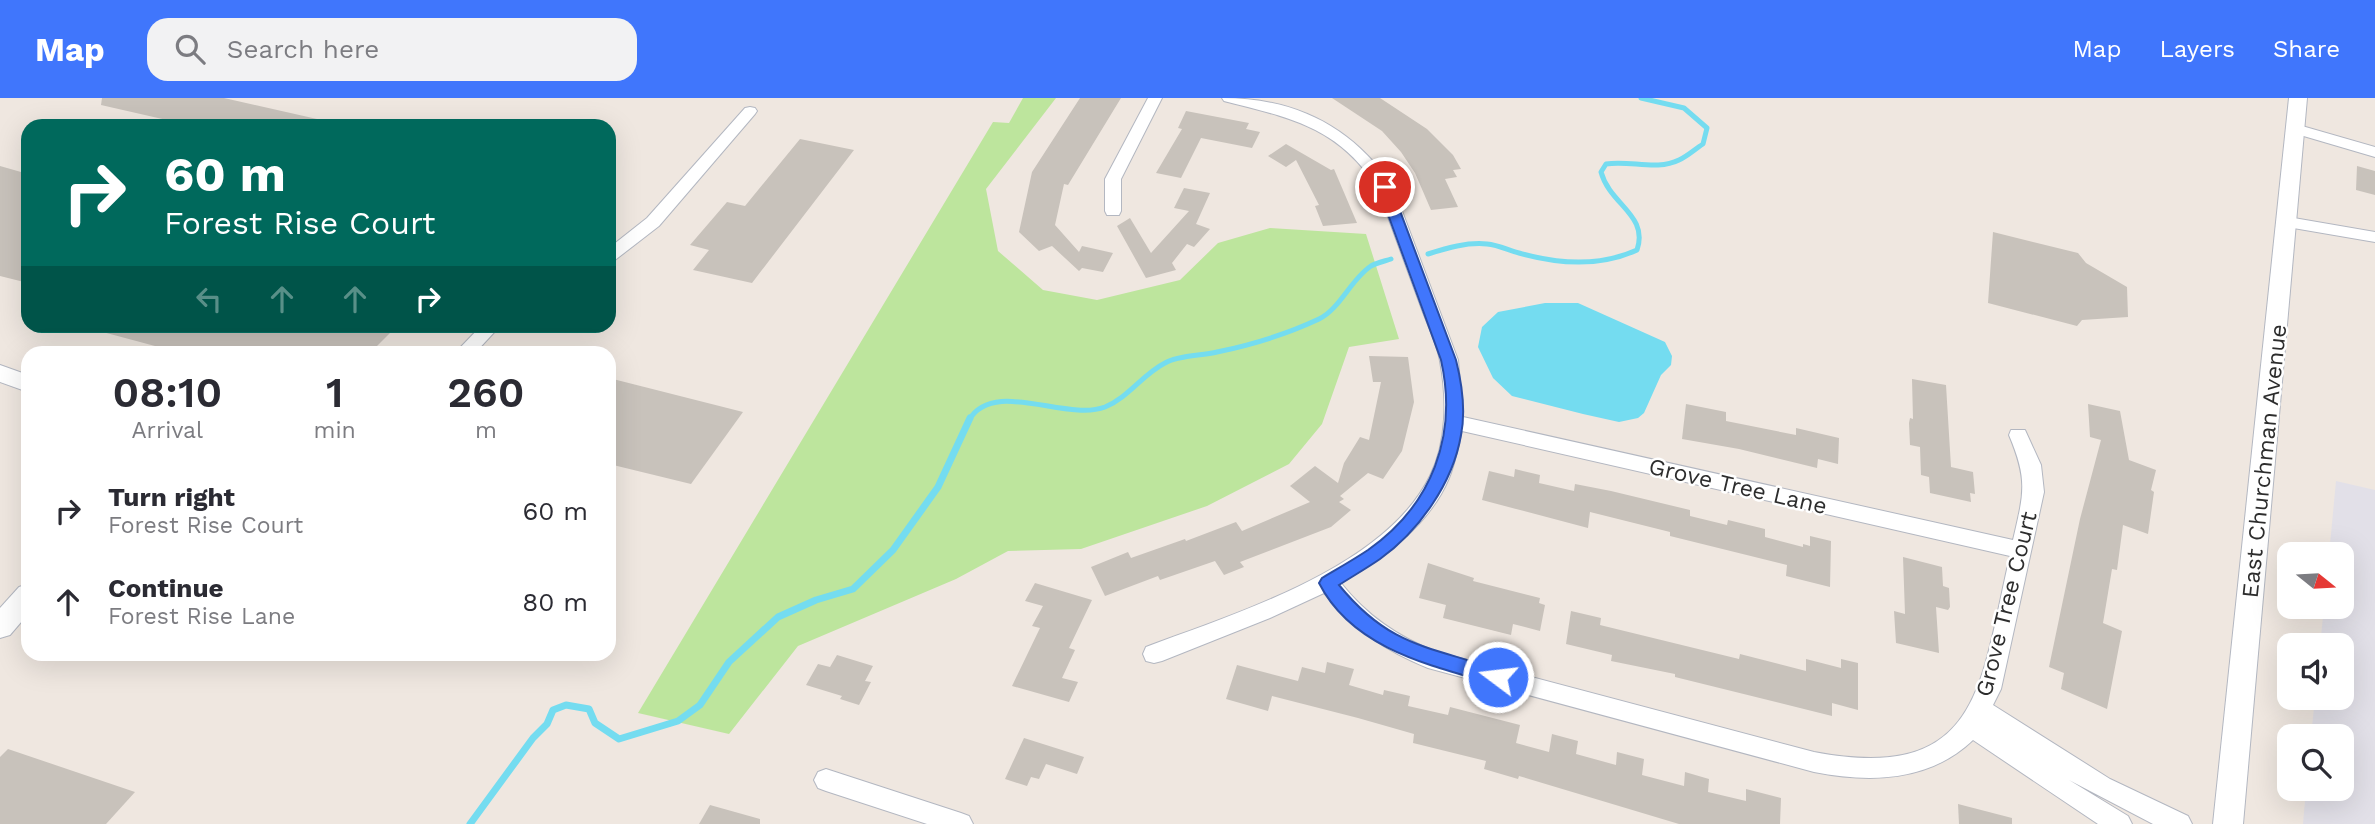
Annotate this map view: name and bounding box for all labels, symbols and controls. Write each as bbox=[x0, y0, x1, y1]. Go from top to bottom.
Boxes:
search box bbox=[147, 18, 637, 81]
text: Map bbox=[35, 30, 105, 69]
icon: search bbox=[171, 30, 209, 68]
text: Search here bbox=[227, 34, 379, 64]
text: Map bbox=[2073, 35, 2121, 63]
text: Layers bbox=[2159, 35, 2235, 63]
text: Share bbox=[2273, 35, 2340, 63]
text: 60 m bbox=[164, 145, 286, 203]
icon: right bbox=[49, 147, 140, 238]
pin bbox=[1355, 157, 1415, 217]
icon: arrive bbox=[1366, 168, 1404, 206]
text: Forest Rise Court bbox=[164, 204, 435, 242]
icon: left bbox=[190, 280, 228, 318]
icon: ahead bbox=[263, 280, 301, 318]
icon: ahead bbox=[336, 280, 374, 318]
icon: right bbox=[409, 280, 447, 318]
street label: East Churchman Avenue bbox=[2237, 323, 2292, 599]
text: 08:10 bbox=[112, 368, 222, 417]
text: 1 bbox=[326, 368, 343, 417]
text: 260 bbox=[447, 368, 525, 417]
text: Arrival bbox=[131, 417, 203, 444]
text: min bbox=[314, 417, 356, 444]
text: m bbox=[475, 417, 497, 444]
street label: Grove Tree Lane bbox=[1646, 453, 1830, 520]
text: Turn right bbox=[108, 482, 235, 512]
icon: right bbox=[49, 492, 87, 530]
text: 60 m bbox=[522, 496, 588, 526]
street label: Grove Tree Court bbox=[1970, 508, 2043, 699]
text: Forest Rise Court bbox=[108, 512, 303, 539]
north arrow bbox=[2277, 542, 2354, 620]
map controls bbox=[2277, 542, 2354, 801]
text: Continue bbox=[108, 573, 224, 603]
icon: ahead bbox=[49, 583, 87, 621]
text: 80 m bbox=[522, 587, 588, 617]
text: Forest Rise Lane bbox=[108, 603, 295, 630]
button: sound bbox=[2277, 633, 2354, 710]
position arrow bbox=[1461, 640, 1535, 714]
button: search bbox=[2277, 724, 2354, 801]

